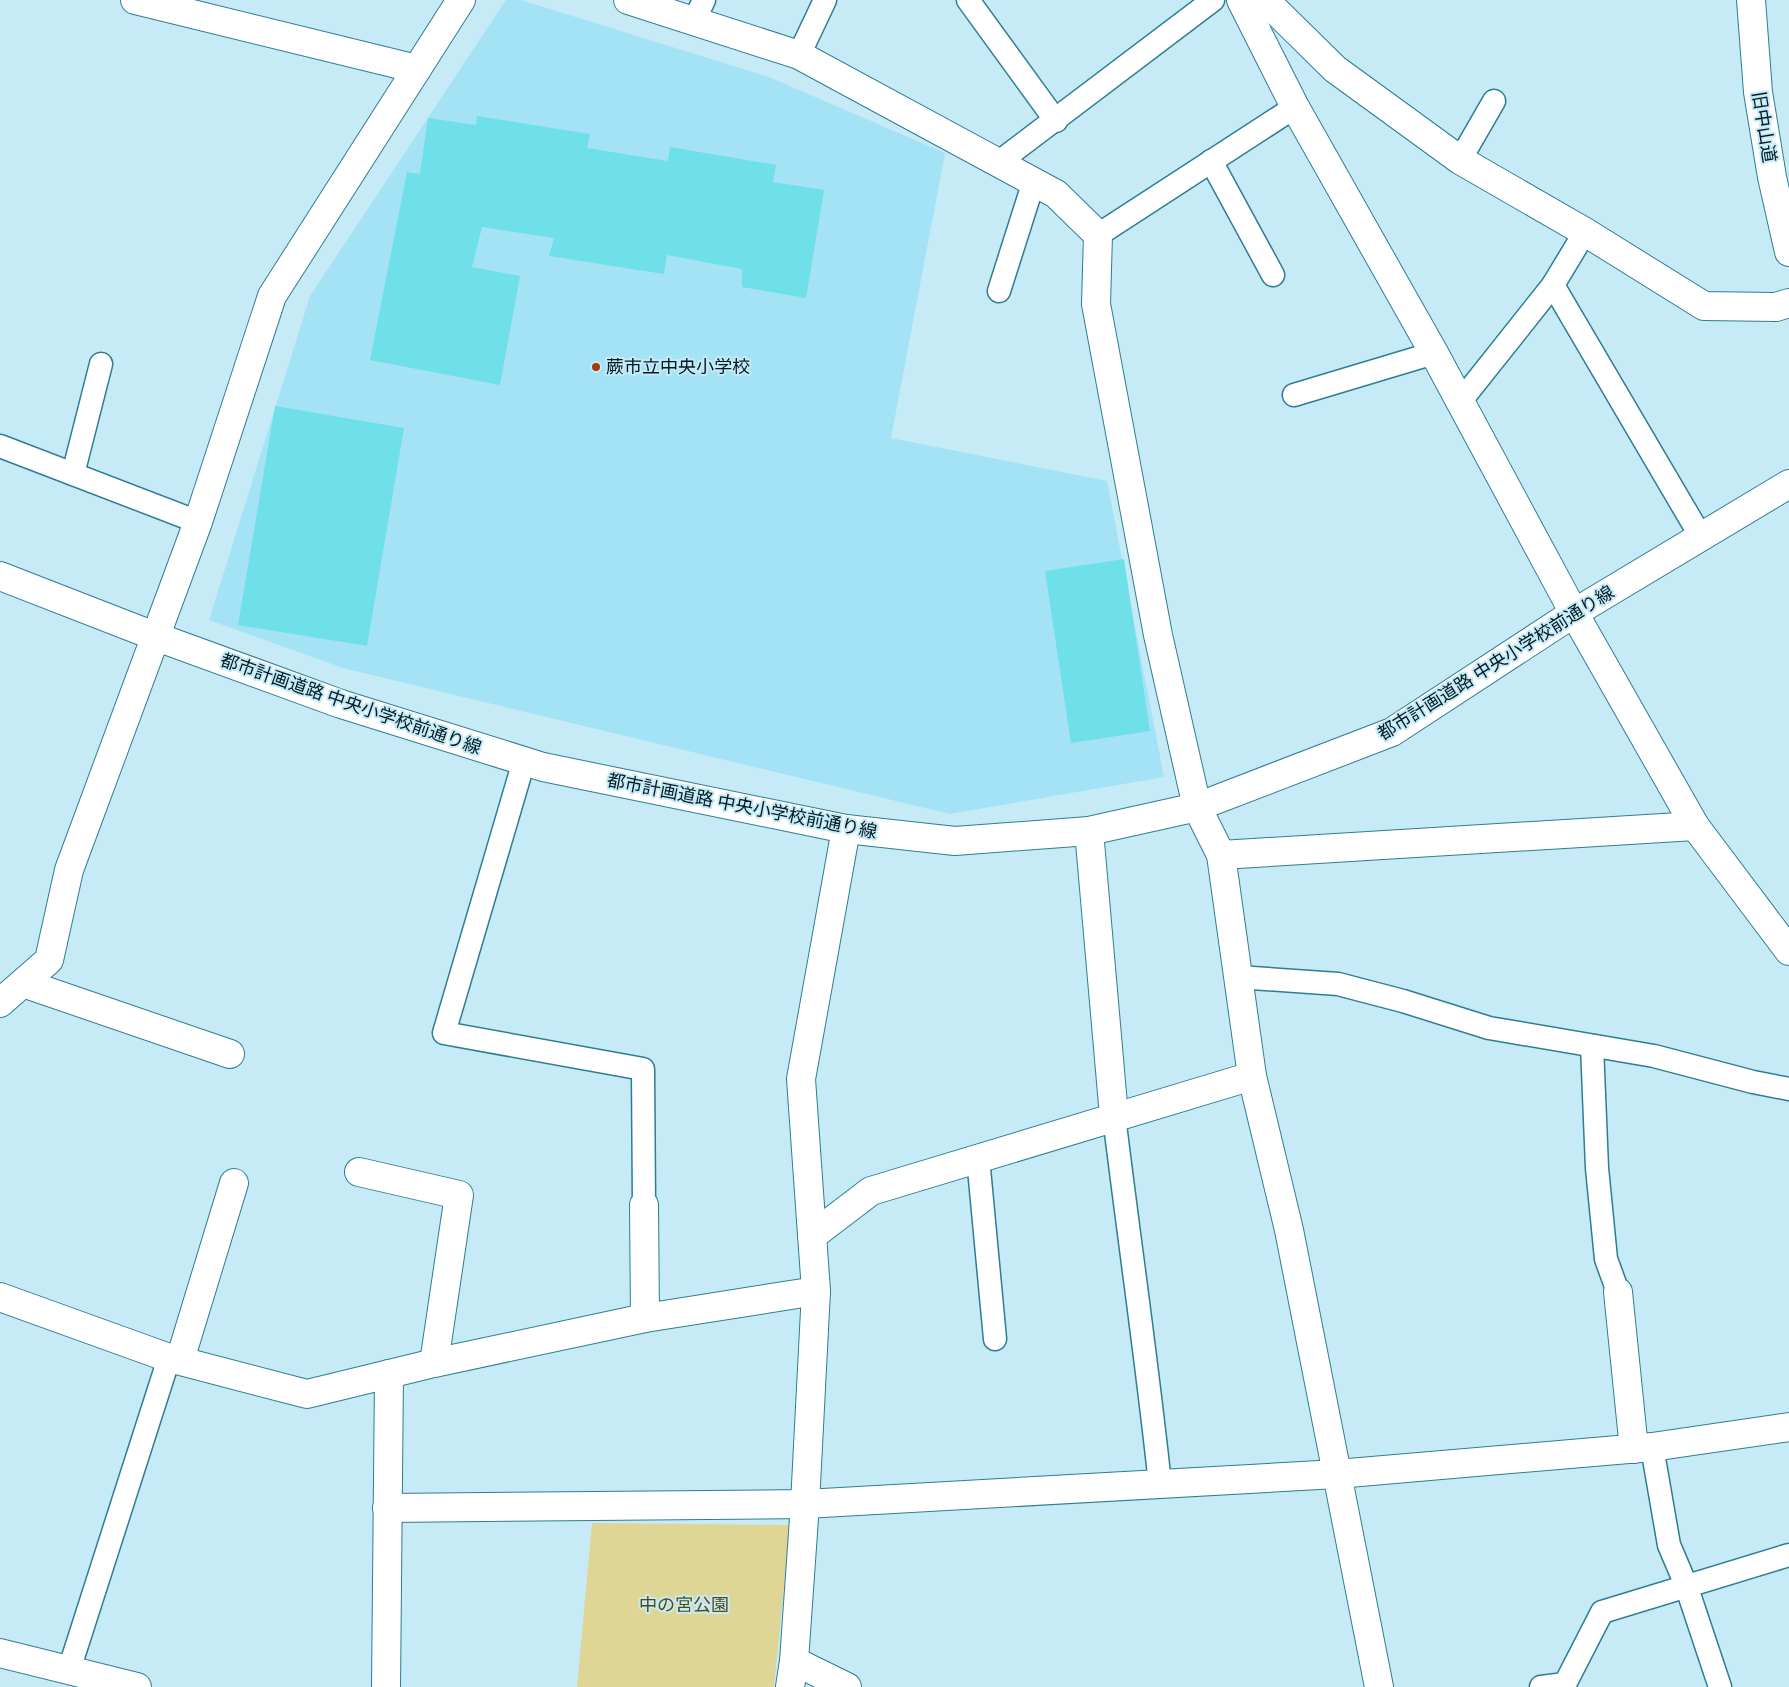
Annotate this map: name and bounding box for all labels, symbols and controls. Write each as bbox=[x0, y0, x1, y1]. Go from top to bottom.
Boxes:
street label: 旧中山道 bbox=[1748, 90, 1780, 164]
place label: 蕨市立中央小学校 bbox=[606, 356, 750, 378]
marker: 蕨市立中央小学校 bbox=[590, 361, 602, 373]
street label: 都市計画道路 中央小学校前通り線 bbox=[1374, 581, 1618, 745]
street label: 都市計画道路 中央小学校前通り線 bbox=[218, 649, 484, 759]
street label: 都市計画道路 中央小学校前通り線 bbox=[605, 769, 879, 843]
park label: 中の宮公園 bbox=[639, 1594, 729, 1616]

